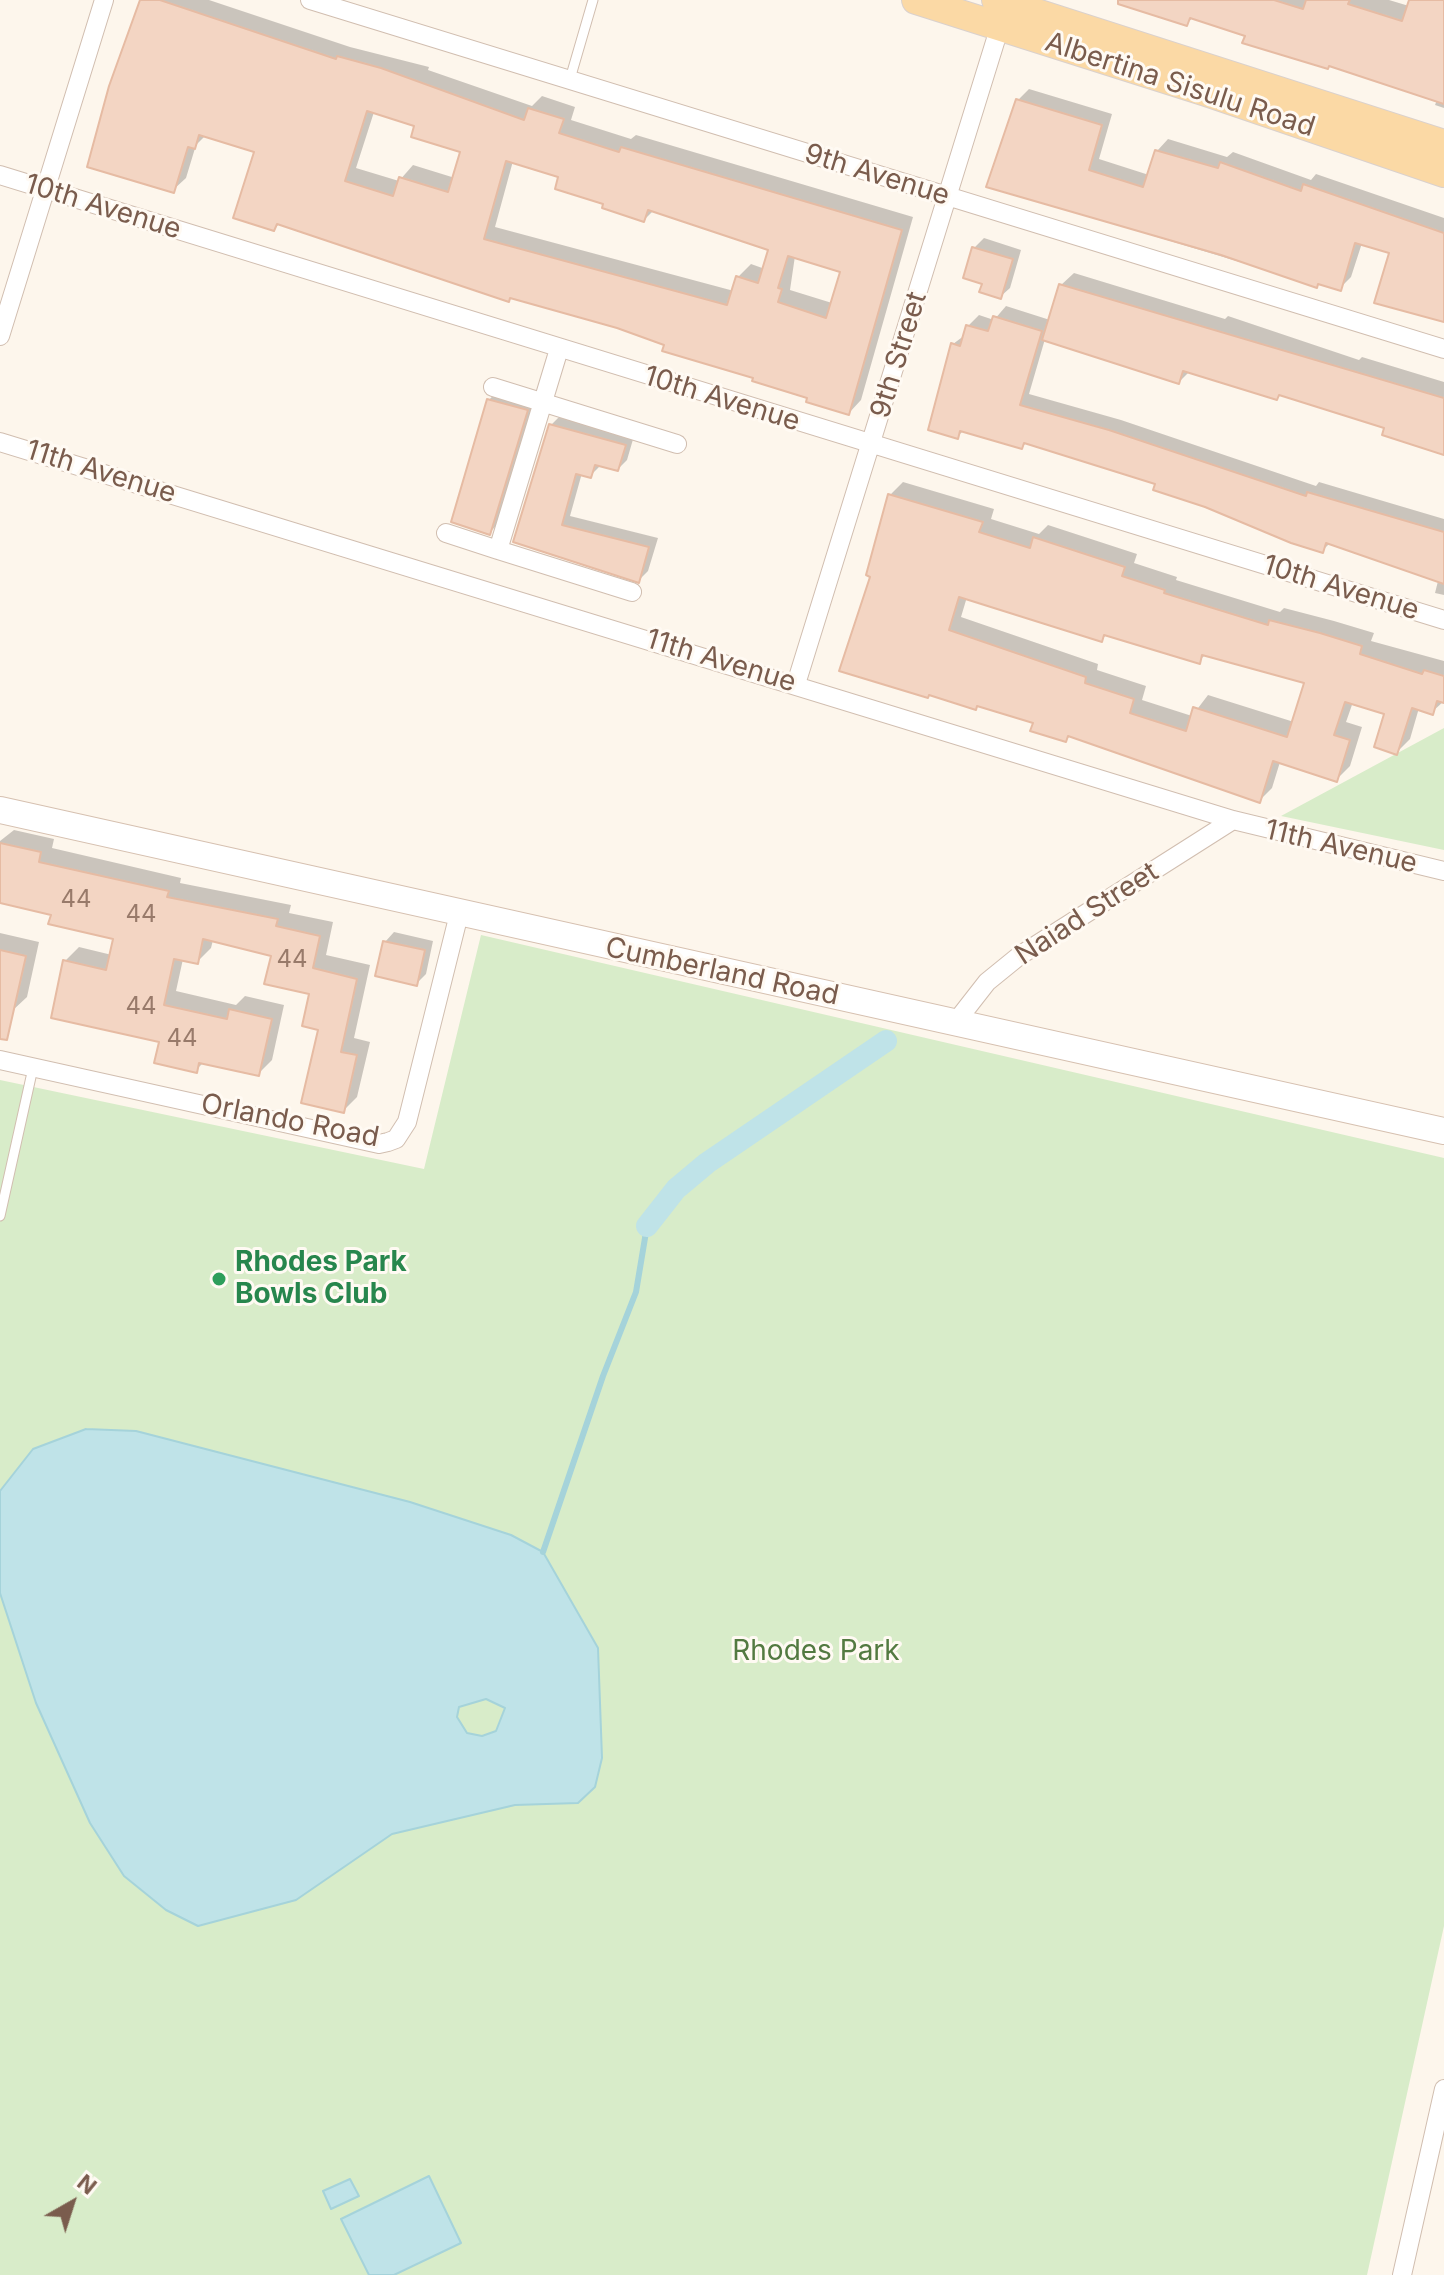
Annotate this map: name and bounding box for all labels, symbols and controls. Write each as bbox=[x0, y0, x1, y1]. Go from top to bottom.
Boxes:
street label: Albertina Sisulu Road bbox=[1041, 26, 1319, 144]
street label: 9th Avenue bbox=[800, 137, 954, 213]
street label: 10th Avenue bbox=[21, 167, 185, 247]
street label: 9th Street bbox=[864, 288, 934, 422]
street label: 10th Avenue bbox=[640, 359, 804, 439]
street label: 11th Avenue bbox=[22, 433, 180, 511]
street label: 10th Avenue bbox=[1259, 548, 1423, 628]
street label: 11th Avenue bbox=[642, 622, 800, 700]
street label: 11th Avenue bbox=[1262, 813, 1420, 881]
street label: Naiad Street bbox=[1009, 855, 1165, 973]
house number: 44 bbox=[60, 886, 92, 914]
house number: 44 bbox=[125, 901, 157, 929]
street label: Cumberland Road bbox=[602, 931, 842, 1013]
house number: 44 bbox=[276, 946, 308, 974]
house number: 44 bbox=[125, 993, 157, 1021]
house number: 44 bbox=[166, 1025, 198, 1053]
street label: Orlando Road bbox=[198, 1087, 382, 1155]
place label: Rhodes Park Bowls Club bbox=[235, 1246, 407, 1312]
marker: Rhodes Park Bowls Club bbox=[210, 1270, 228, 1288]
park label: Rhodes Park bbox=[732, 1635, 900, 1669]
north arrow bbox=[32, 2163, 112, 2243]
text: N bbox=[72, 2169, 102, 2200]

